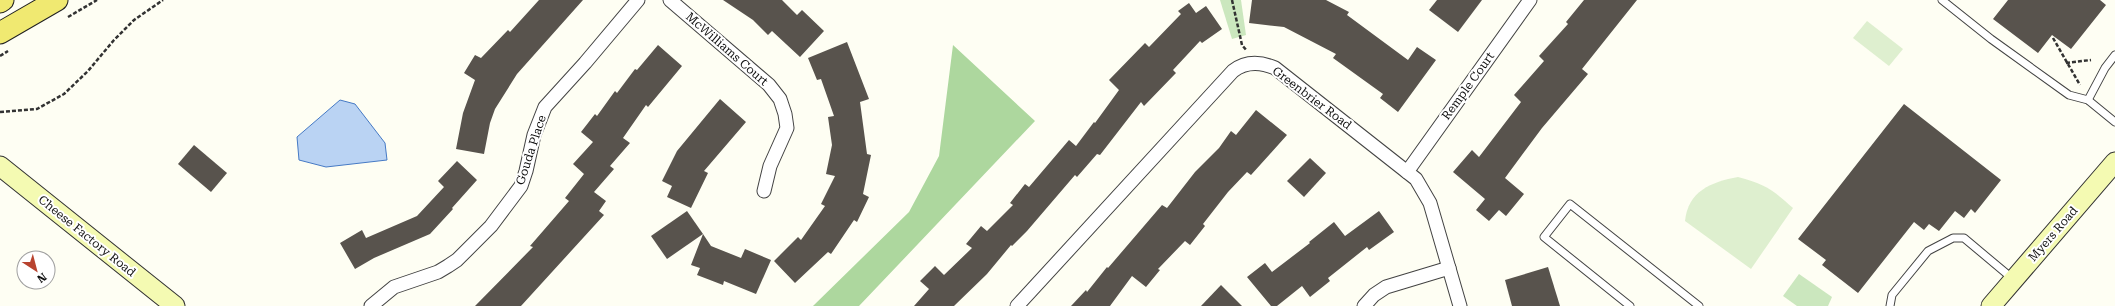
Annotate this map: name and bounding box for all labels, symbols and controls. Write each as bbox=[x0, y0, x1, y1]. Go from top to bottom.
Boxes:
street label: McWilliams Court bbox=[683, 10, 771, 89]
street label: Remple Court bbox=[1439, 49, 1497, 122]
street label: Greenbrier Road bbox=[1270, 64, 1355, 133]
street label: Gouda Place bbox=[513, 113, 549, 187]
street label: Cheese Factory Road bbox=[36, 192, 139, 280]
street label: Myers Road bbox=[2025, 204, 2081, 264]
north arrow bbox=[16, 250, 56, 290]
text: N bbox=[34, 270, 49, 286]

